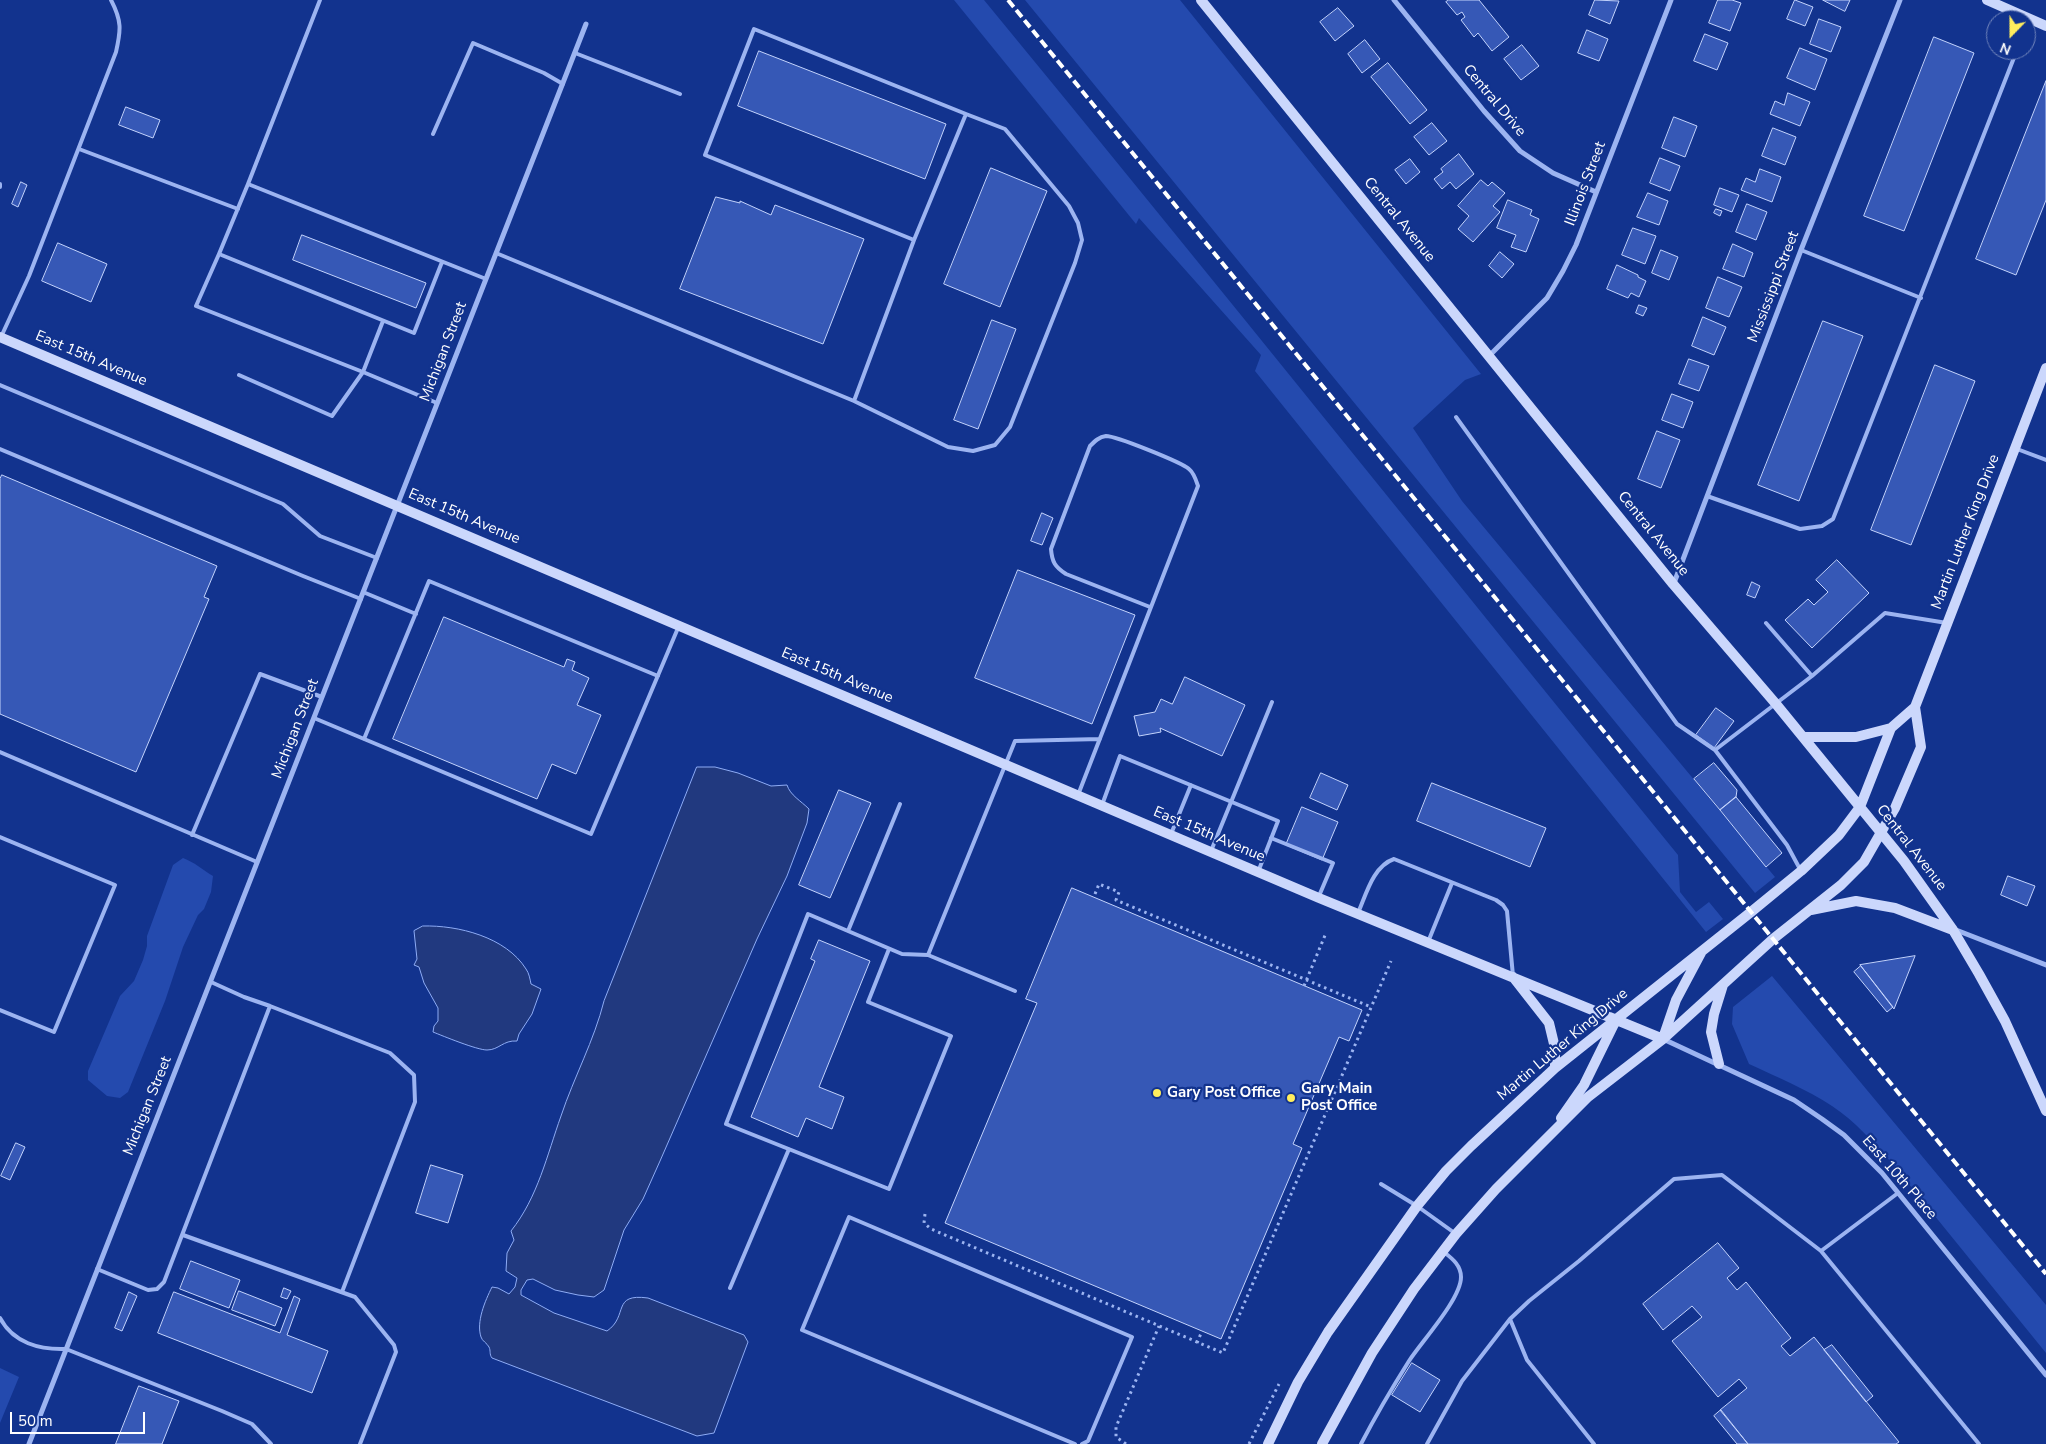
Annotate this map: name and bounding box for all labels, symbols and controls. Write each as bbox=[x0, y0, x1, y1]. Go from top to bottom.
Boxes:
north arrow bbox=[1986, 10, 2036, 60]
text: N bbox=[1997, 38, 2014, 59]
street label: Central Drive bbox=[1459, 61, 1529, 141]
street label: Illinois Street bbox=[1562, 139, 1610, 229]
street label: Central Avenue bbox=[1359, 174, 1439, 266]
street label: Mississippi Street bbox=[1744, 229, 1804, 345]
street label: Michigan Street bbox=[417, 300, 471, 404]
street label: East 15th Avenue bbox=[32, 327, 150, 391]
street label: Martin Luther King Drive bbox=[1928, 452, 2004, 612]
street label: East 15th Avenue bbox=[405, 485, 523, 549]
street label: Central Avenue bbox=[1613, 488, 1693, 580]
street label: East 15th Avenue bbox=[778, 644, 896, 708]
street label: Michigan Street bbox=[269, 677, 323, 781]
street label: Central Avenue bbox=[1872, 802, 1950, 894]
street label: East 15th Avenue bbox=[1150, 803, 1268, 867]
street label: Martin Luther King Drive bbox=[1494, 985, 1632, 1105]
street label: Michigan Street bbox=[120, 1054, 176, 1158]
place label: Gary Main Post Office bbox=[1301, 1080, 1377, 1115]
place label: Gary Post Office bbox=[1167, 1084, 1281, 1102]
marker: Gary Post Office bbox=[1151, 1087, 1163, 1099]
marker: Gary Main Post Office bbox=[1285, 1092, 1297, 1104]
street label: East 10th Place bbox=[1858, 1132, 1940, 1224]
scale bar bbox=[12, 1402, 148, 1434]
text: 50 m bbox=[18, 1411, 53, 1431]

